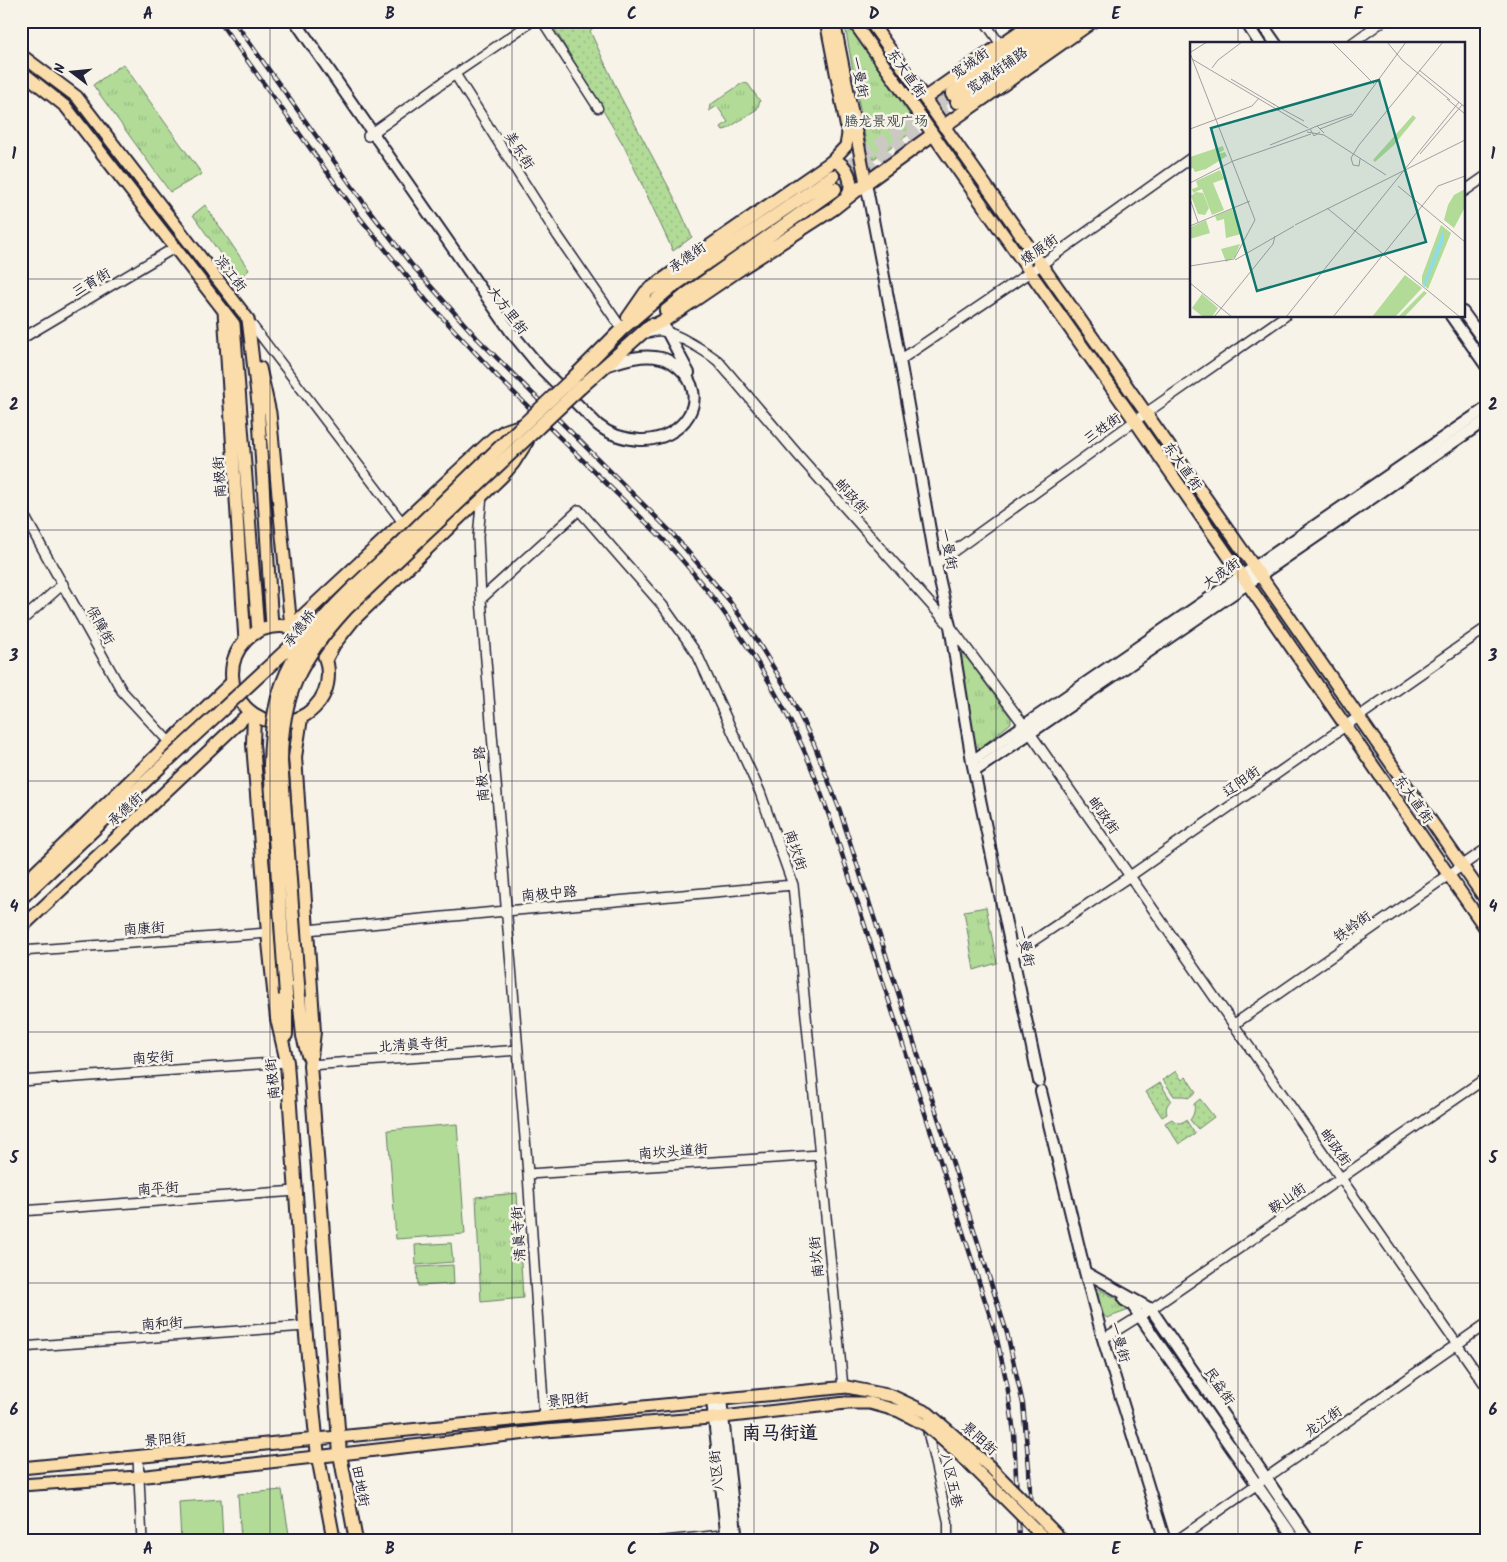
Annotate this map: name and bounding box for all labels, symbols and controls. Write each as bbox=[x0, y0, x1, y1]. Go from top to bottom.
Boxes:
text: A bbox=[143, 2, 153, 27]
text: B bbox=[385, 2, 395, 27]
text: C bbox=[627, 2, 637, 27]
text: D bbox=[869, 2, 880, 27]
text: E bbox=[1112, 2, 1122, 27]
text: F bbox=[1354, 2, 1364, 27]
street label: 宽城街辅路 bbox=[963, 42, 1033, 100]
inset map bbox=[1190, 42, 1464, 318]
street label: 宽城街 bbox=[947, 43, 994, 85]
street label: 东大直街 bbox=[881, 44, 931, 103]
north arrow bbox=[48, 48, 98, 98]
street label: 一曼街 bbox=[844, 54, 874, 100]
text: N bbox=[49, 61, 72, 76]
park label: 腾龙景观广场 bbox=[844, 111, 928, 133]
street label: 美乐街 bbox=[498, 127, 540, 174]
text: 1 bbox=[12, 142, 17, 167]
text: 1 bbox=[1491, 142, 1496, 167]
street label: 燎原街 bbox=[1016, 229, 1063, 271]
street label: 承德街 bbox=[664, 237, 711, 279]
street label: 滨江街 bbox=[209, 250, 252, 297]
street label: 三育街 bbox=[68, 263, 115, 303]
street label: 大方里街 bbox=[482, 282, 533, 340]
text: 2 bbox=[9, 393, 19, 418]
text: 2 bbox=[1488, 393, 1498, 418]
street label: 三姓街 bbox=[1079, 408, 1126, 450]
street label: 东大直街 bbox=[1157, 437, 1207, 496]
street label: 南极街 bbox=[208, 455, 232, 499]
street label: 邮政街 bbox=[829, 474, 873, 520]
street label: 一曼街 bbox=[933, 526, 963, 572]
street label: 大成街 bbox=[1198, 553, 1245, 595]
street label: 保障街 bbox=[80, 602, 120, 649]
street label: 承德桥 bbox=[278, 605, 321, 652]
text: 3 bbox=[9, 644, 19, 669]
text: 3 bbox=[1488, 644, 1498, 669]
street label: 南极一路 bbox=[469, 745, 495, 803]
street label: 辽阳街 bbox=[1218, 761, 1265, 803]
street label: 东大直街 bbox=[1388, 770, 1438, 829]
street label: 承德街 bbox=[103, 787, 149, 832]
street label: 邮政街 bbox=[1082, 792, 1124, 839]
street label: 南坎街 bbox=[778, 827, 812, 874]
street label: 南极中路 bbox=[520, 881, 578, 907]
text: 4 bbox=[10, 895, 19, 920]
text: 4 bbox=[1489, 895, 1498, 920]
street label: 铁岭街 bbox=[1329, 906, 1376, 948]
street label: 南康街 bbox=[122, 917, 166, 941]
street label: 一曼街 bbox=[1010, 923, 1040, 969]
street label: 北清真寺街 bbox=[377, 1032, 449, 1058]
street label: 南安街 bbox=[131, 1046, 175, 1070]
street label: 南极街 bbox=[260, 1057, 286, 1101]
street label: 邮政街 bbox=[1314, 1124, 1356, 1171]
street label: 南坎头道街 bbox=[637, 1139, 709, 1165]
text: 5 bbox=[9, 1146, 20, 1171]
text: 5 bbox=[1488, 1146, 1499, 1171]
street label: 南平街 bbox=[136, 1177, 180, 1201]
street label: 鞍山街 bbox=[1264, 1178, 1311, 1220]
street label: 清真寺街 bbox=[506, 1205, 532, 1263]
street label: 南坎街 bbox=[804, 1235, 830, 1279]
street label: 南和街 bbox=[140, 1312, 184, 1336]
street label: 一曼街 bbox=[1103, 1319, 1135, 1365]
street label: 民益街 bbox=[1198, 1363, 1240, 1410]
street label: 景阳街 bbox=[546, 1387, 590, 1413]
text: 6 bbox=[10, 1398, 19, 1423]
text: 6 bbox=[1489, 1398, 1498, 1423]
street label: 龙江街 bbox=[1300, 1401, 1347, 1443]
street label: 景阳街 bbox=[956, 1417, 1002, 1461]
district label: 南马街道 bbox=[742, 1419, 818, 1449]
street label: 景阳街 bbox=[143, 1427, 187, 1453]
street label: 八区街 bbox=[704, 1449, 730, 1493]
street label: 八区五巷 bbox=[934, 1450, 968, 1511]
street label: 田地街 bbox=[345, 1463, 375, 1509]
text: A bbox=[143, 1537, 153, 1562]
text: B bbox=[385, 1537, 395, 1562]
text: C bbox=[627, 1537, 637, 1562]
text: D bbox=[869, 1537, 880, 1562]
text: E bbox=[1112, 1537, 1122, 1562]
text: F bbox=[1354, 1537, 1364, 1562]

